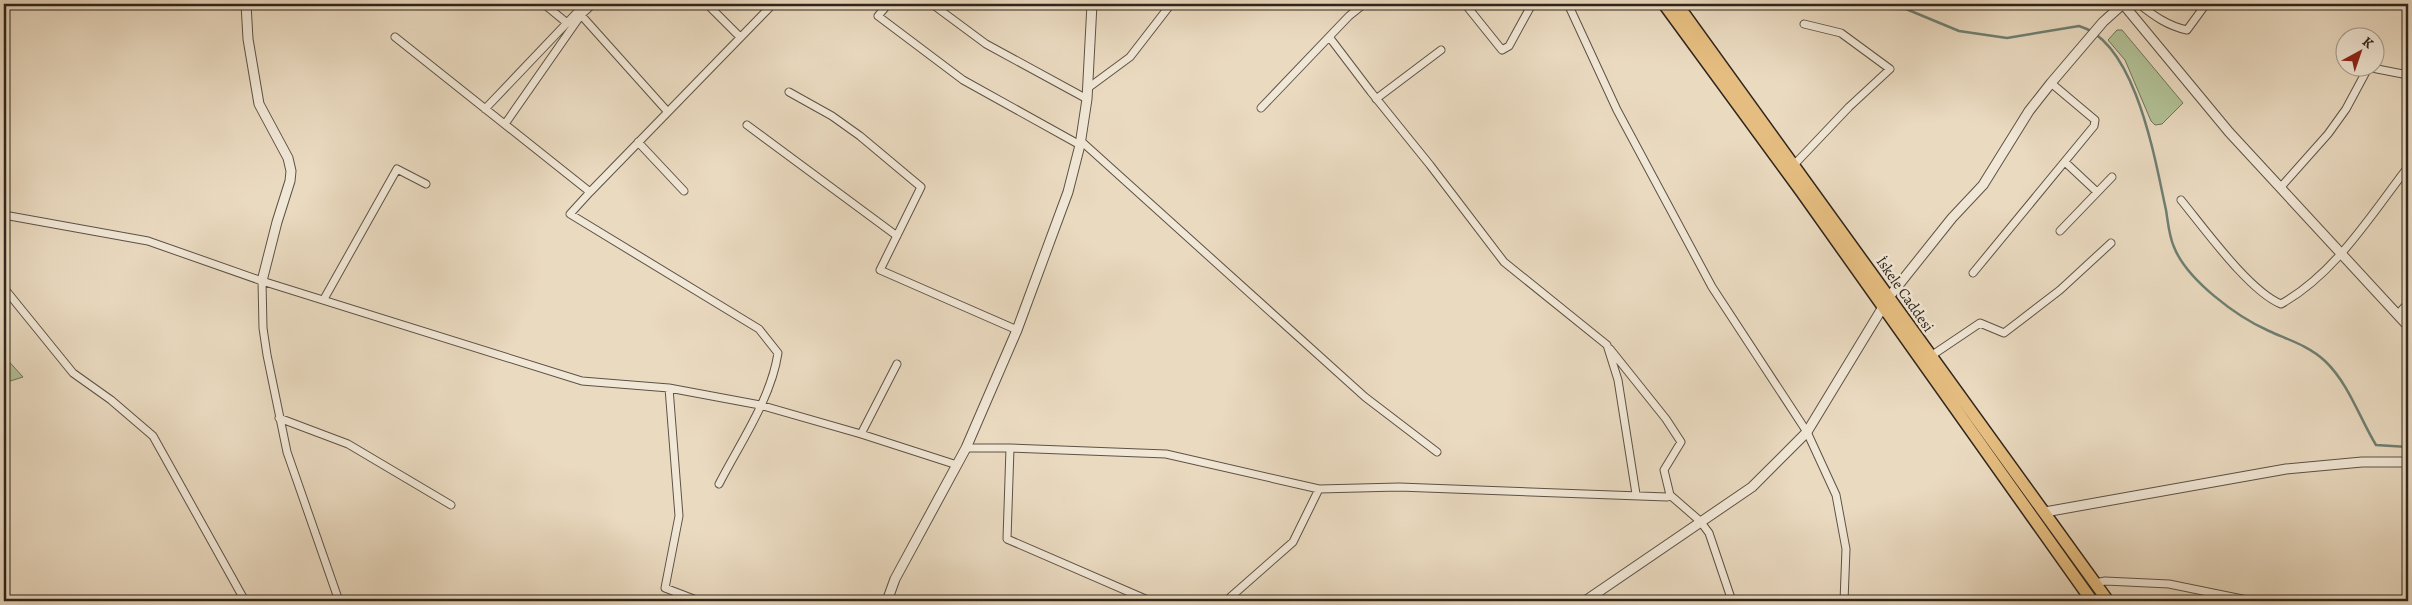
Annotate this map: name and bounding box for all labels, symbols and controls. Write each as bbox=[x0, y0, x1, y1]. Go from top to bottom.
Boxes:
north arrow bbox=[2334, 28, 2384, 78]
text: K bbox=[2358, 32, 2378, 53]
street label: İskele Caddesi bbox=[1872, 252, 1938, 336]

